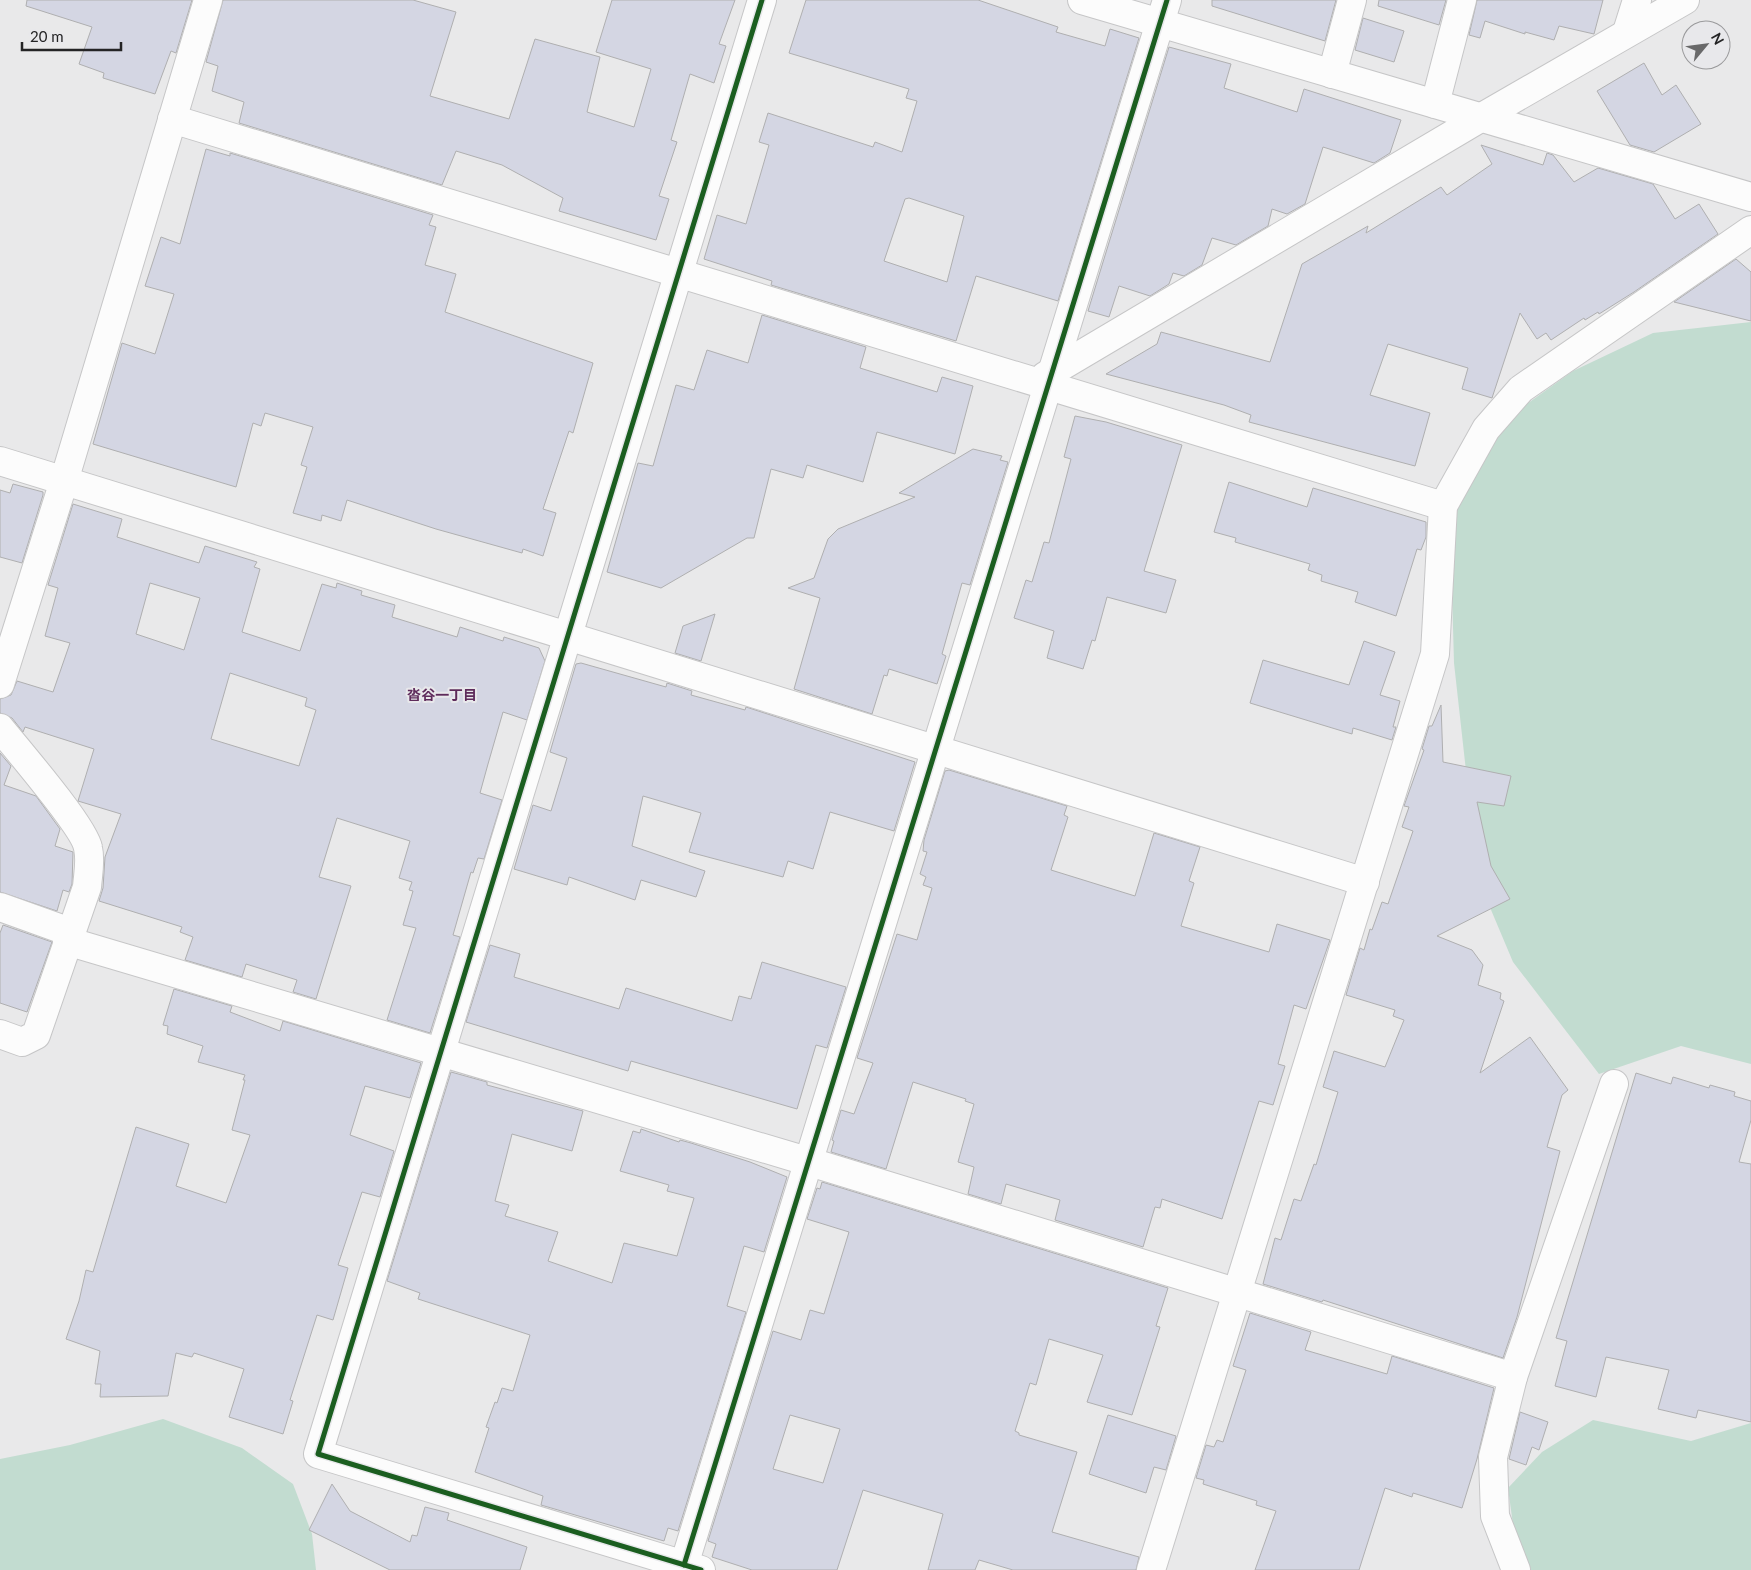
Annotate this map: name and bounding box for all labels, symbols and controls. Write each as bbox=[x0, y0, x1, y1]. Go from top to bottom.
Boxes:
scale bar bbox=[22, 20, 121, 52]
north arrow bbox=[1681, 20, 1731, 70]
text: 20 m bbox=[30, 27, 64, 45]
text: N bbox=[1708, 30, 1728, 47]
district label: 沓谷一丁目 bbox=[407, 686, 477, 703]

